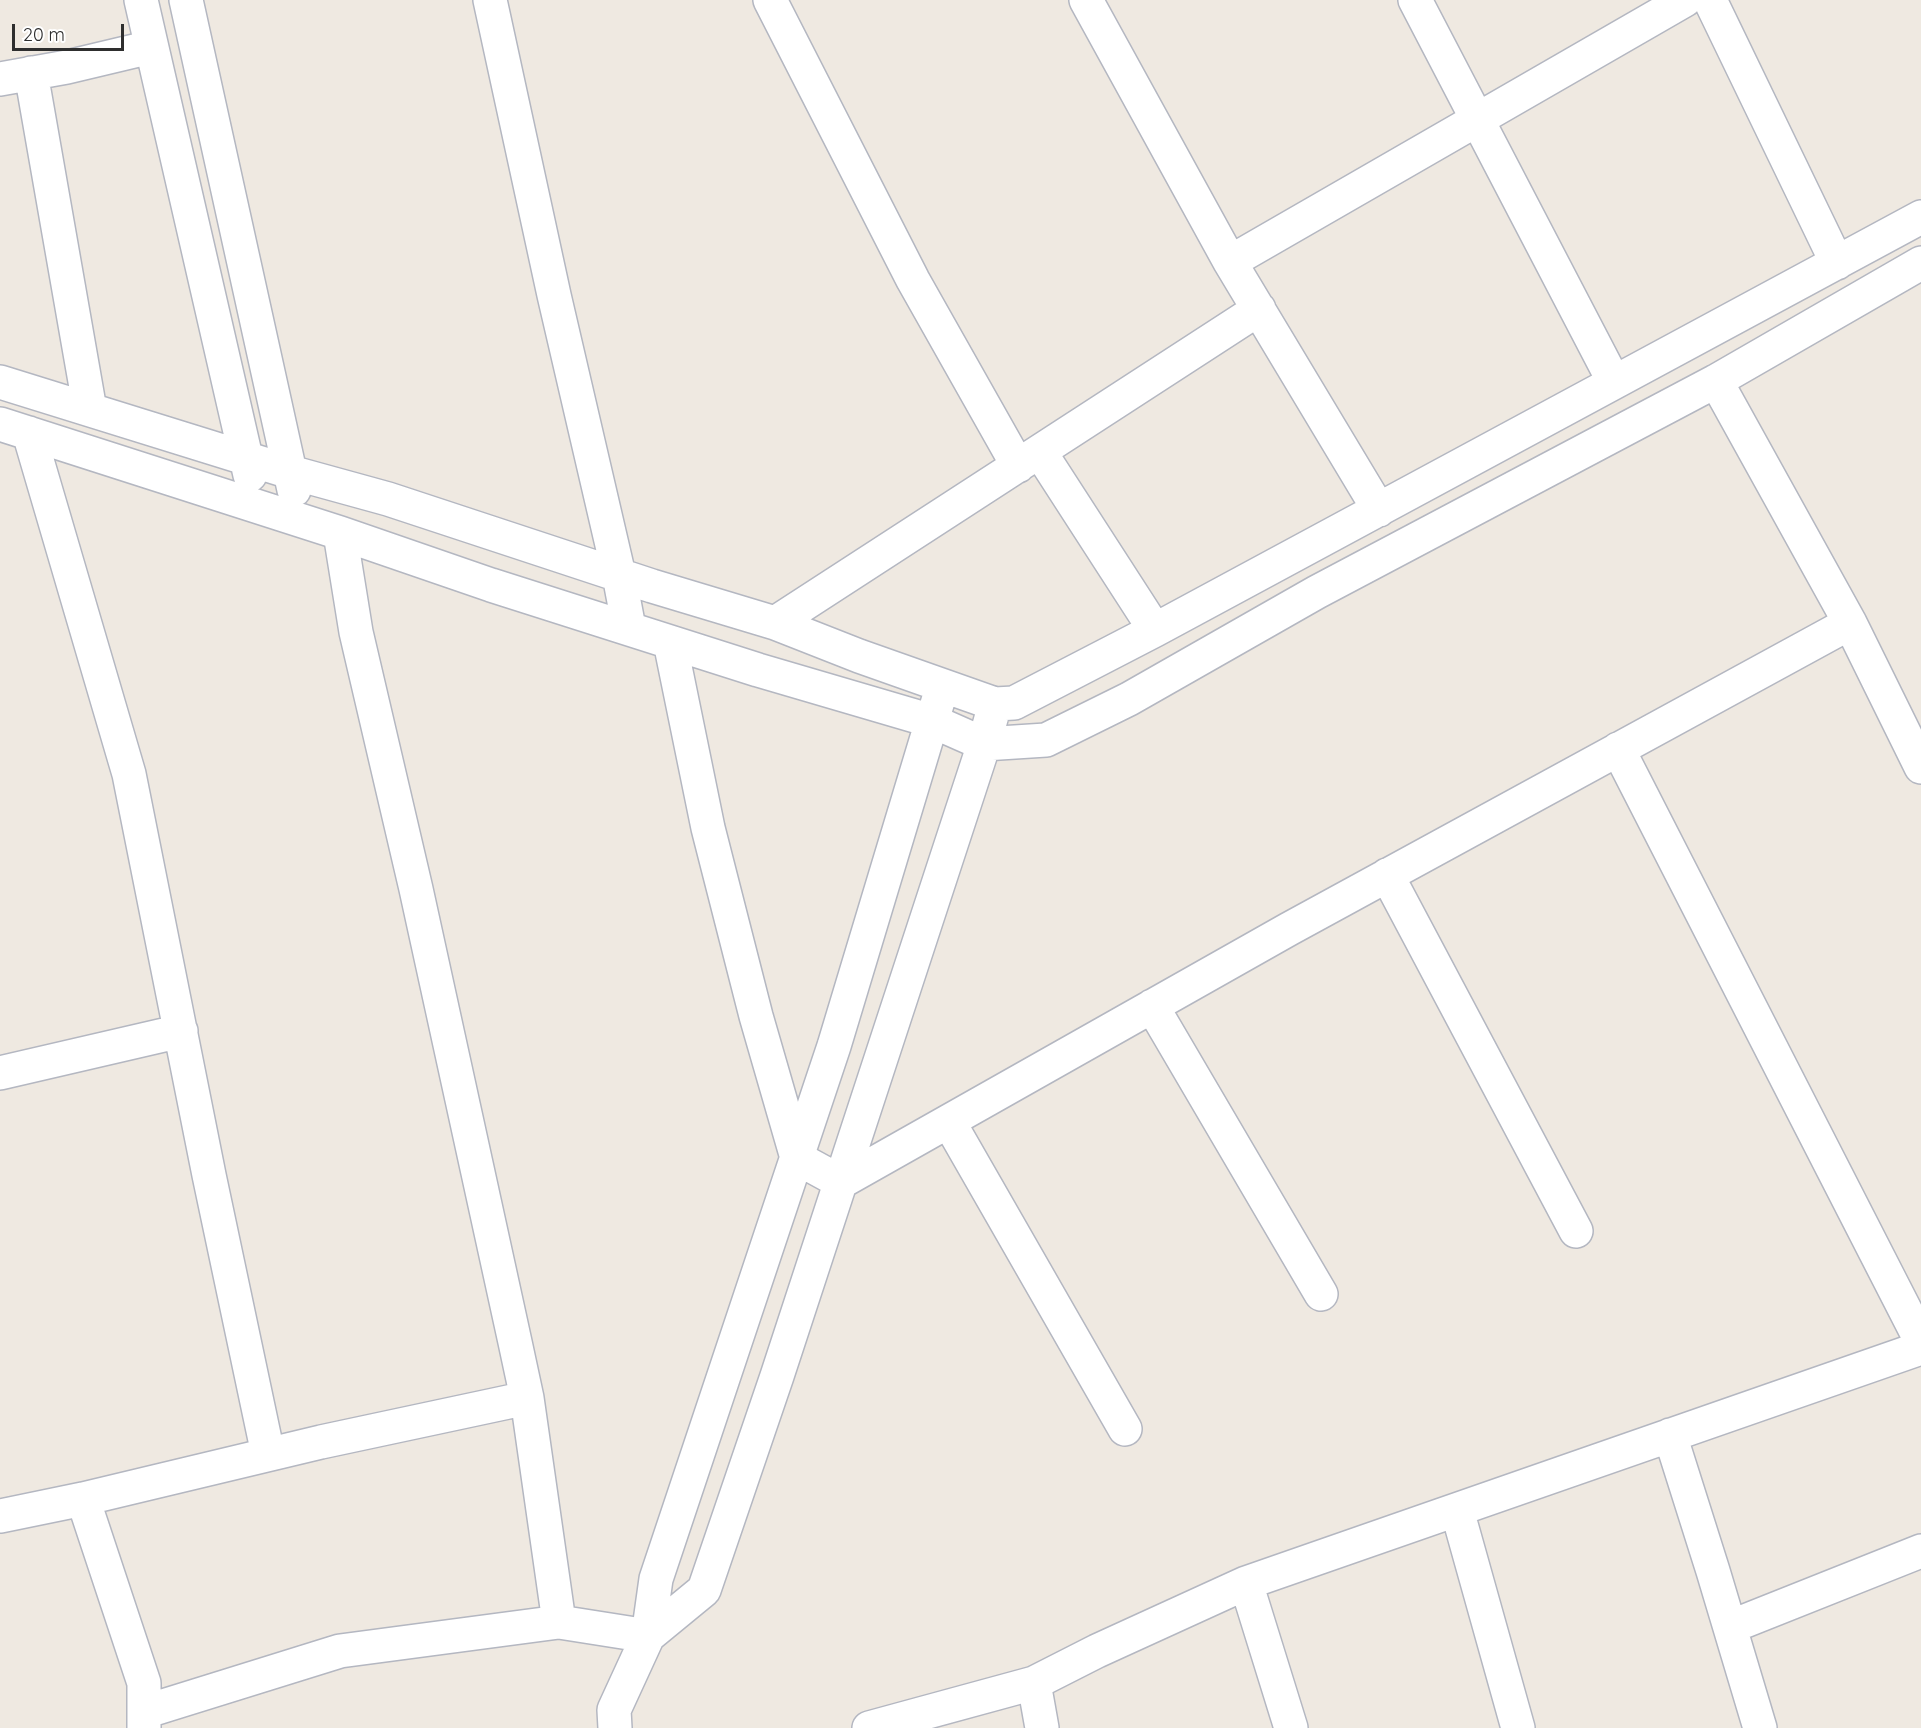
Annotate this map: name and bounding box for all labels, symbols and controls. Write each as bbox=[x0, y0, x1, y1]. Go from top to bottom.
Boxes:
scale bar bbox=[15, 12, 128, 50]
text: 20 m bbox=[23, 23, 65, 46]

